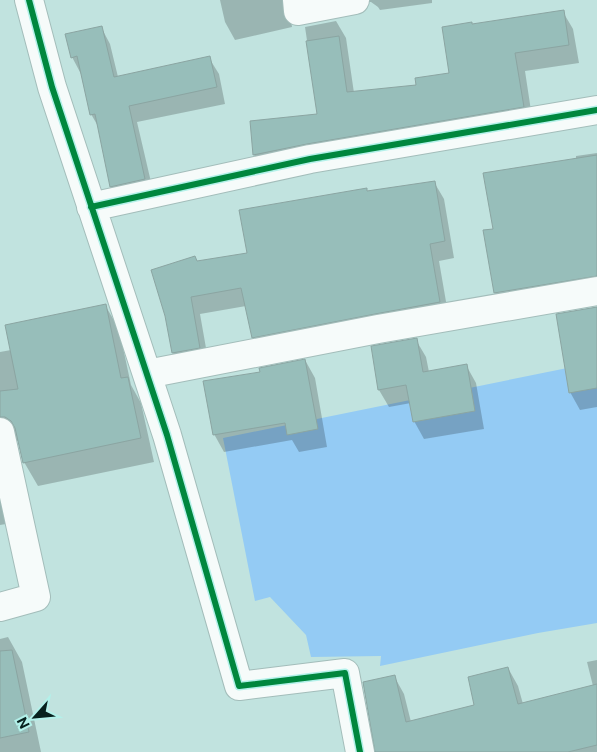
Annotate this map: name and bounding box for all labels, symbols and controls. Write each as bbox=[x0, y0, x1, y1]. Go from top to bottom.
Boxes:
north arrow bbox=[10, 692, 60, 742]
text: N bbox=[14, 714, 33, 731]

